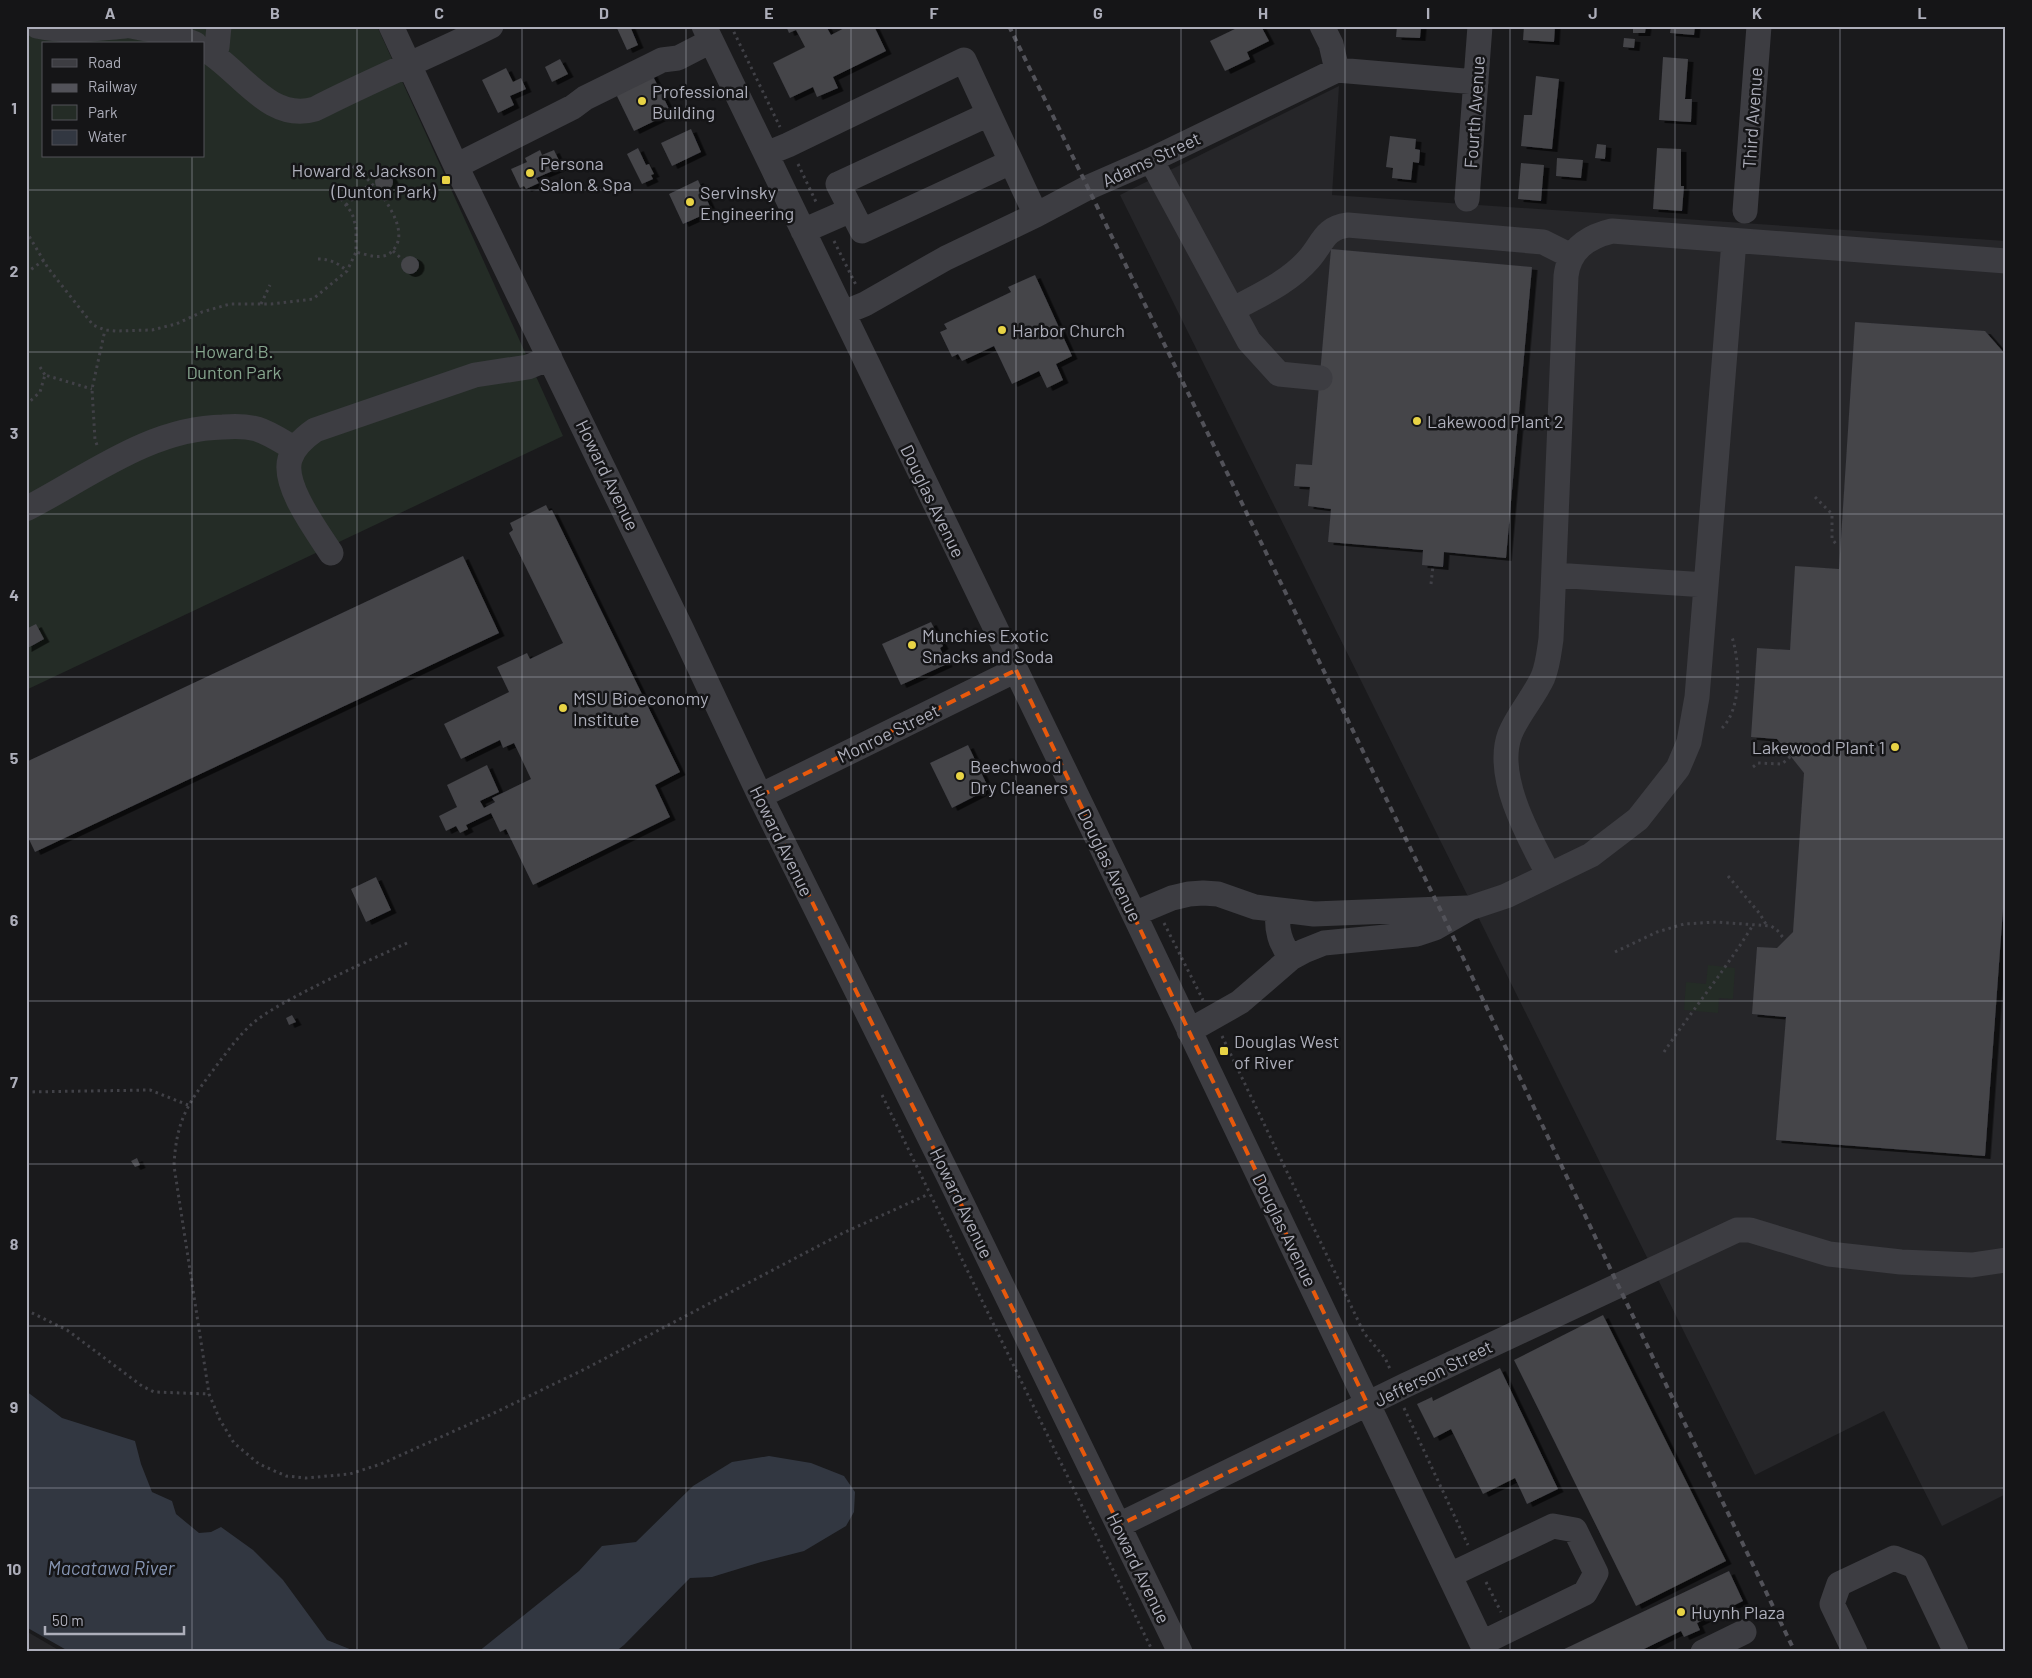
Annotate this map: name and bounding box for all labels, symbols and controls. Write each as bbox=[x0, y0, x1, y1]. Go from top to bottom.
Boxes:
text: A bbox=[105, 3, 116, 22]
text: B bbox=[270, 3, 280, 22]
text: C bbox=[434, 3, 444, 22]
text: D bbox=[599, 3, 609, 22]
text: E bbox=[764, 3, 774, 22]
text: F bbox=[930, 3, 939, 22]
text: G bbox=[1093, 3, 1103, 22]
text: H bbox=[1258, 3, 1268, 22]
text: I bbox=[1426, 3, 1430, 22]
text: J bbox=[1588, 3, 1598, 22]
text: K bbox=[1752, 3, 1762, 22]
text: L bbox=[1917, 3, 1927, 22]
legend bbox=[42, 42, 205, 158]
text: Road bbox=[88, 53, 121, 71]
street label: Fourth Avenue bbox=[1459, 55, 1489, 169]
street label: Third Avenue bbox=[1737, 67, 1767, 169]
text: Railway bbox=[88, 77, 137, 95]
place label: Professional Building bbox=[652, 80, 748, 123]
marker: Professional Building bbox=[636, 95, 648, 107]
text: 1 bbox=[11, 98, 17, 117]
text: Park bbox=[88, 103, 118, 121]
text: Water bbox=[88, 127, 127, 145]
street label: Adams Street bbox=[1098, 127, 1204, 191]
place label: Persona Salon & Spa bbox=[540, 152, 632, 195]
place label: Howard & Jackson (Dunton Park) bbox=[291, 159, 436, 202]
marker: Persona Salon & Spa bbox=[524, 167, 536, 179]
marker: Howard & Jackson (Dunton Park) bbox=[440, 174, 452, 186]
place label: Servinsky Engineering bbox=[700, 181, 794, 224]
marker: Servinsky Engineering bbox=[684, 196, 696, 208]
text: 2 bbox=[10, 261, 19, 280]
place label: Harbor Church bbox=[1012, 319, 1125, 341]
marker: Harbor Church bbox=[996, 324, 1008, 336]
park label: Howard B. Dunton Park bbox=[187, 340, 282, 383]
place label: Lakewood Plant 2 bbox=[1427, 410, 1564, 432]
marker: Lakewood Plant 2 bbox=[1411, 415, 1423, 427]
street label: Howard Avenue bbox=[572, 416, 644, 534]
text: 3 bbox=[10, 423, 18, 442]
street label: Douglas Avenue bbox=[896, 441, 970, 561]
text: 4 bbox=[9, 585, 19, 604]
place label: Munchies Exotic Snacks and Soda bbox=[922, 624, 1054, 667]
marker: Munchies Exotic Snacks and Soda bbox=[906, 639, 918, 651]
place label: MSU Bioeconomy Institute bbox=[573, 687, 708, 730]
street label: Monroe Street bbox=[833, 699, 943, 767]
marker: MSU Bioeconomy Institute bbox=[557, 702, 569, 714]
place label: Lakewood Plant 1 bbox=[1752, 736, 1885, 758]
marker: Lakewood Plant 1 bbox=[1889, 741, 1901, 753]
text: 5 bbox=[10, 748, 19, 767]
place label: Beechwood Dry Cleaners bbox=[970, 755, 1068, 798]
marker: Beechwood Dry Cleaners bbox=[954, 770, 966, 782]
street label: Howard Avenue bbox=[746, 782, 818, 900]
street label: Douglas Avenue bbox=[1073, 805, 1147, 925]
text: 6 bbox=[10, 910, 19, 929]
place label: Douglas West of River bbox=[1234, 1030, 1339, 1073]
marker: Douglas West of River bbox=[1218, 1045, 1230, 1057]
text: 7 bbox=[10, 1072, 18, 1091]
street label: Howard Avenue bbox=[926, 1144, 998, 1262]
street label: Douglas Avenue bbox=[1248, 1170, 1322, 1290]
text: 8 bbox=[10, 1234, 19, 1253]
street label: Jefferson Street bbox=[1370, 1335, 1496, 1411]
text: 9 bbox=[10, 1397, 18, 1416]
street label: Howard Avenue bbox=[1103, 1509, 1175, 1627]
water label: Macatawa River bbox=[47, 1556, 176, 1579]
text: 10 bbox=[7, 1559, 21, 1578]
place label: Huynh Plaza bbox=[1691, 1601, 1785, 1623]
scale bar bbox=[45, 1603, 184, 1635]
marker: Huynh Plaza bbox=[1675, 1606, 1687, 1618]
text: 50 m bbox=[52, 1611, 84, 1629]

